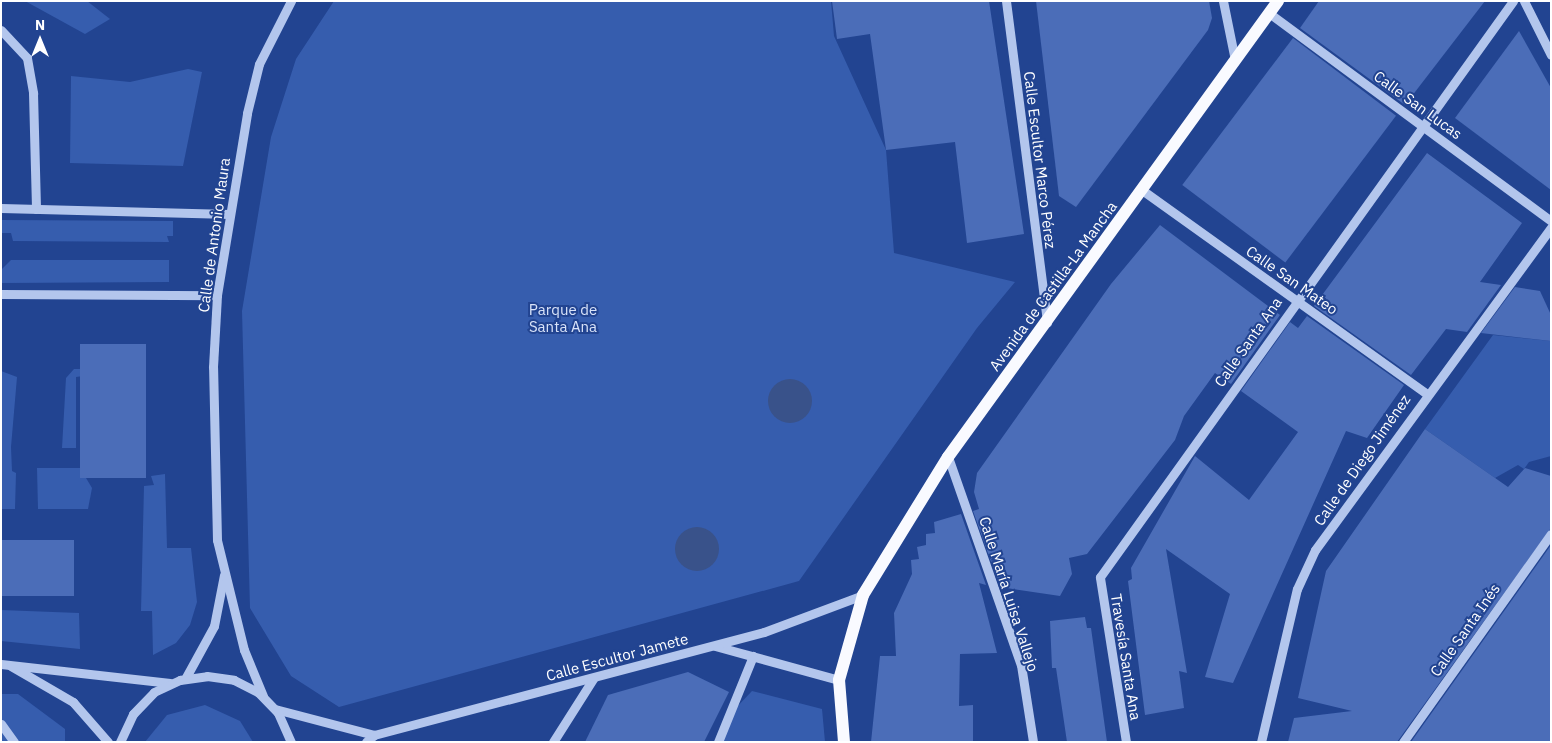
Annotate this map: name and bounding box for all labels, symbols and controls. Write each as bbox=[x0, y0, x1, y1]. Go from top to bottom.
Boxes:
north arrow bbox=[15, 15, 65, 65]
text: N bbox=[35, 16, 45, 34]
street label: Calle San Lucas bbox=[1370, 67, 1466, 143]
street label: Calle Escultor Marco Pérez bbox=[1020, 70, 1060, 250]
street label: Calle de Antonio Maura bbox=[194, 157, 234, 313]
street label: Avenida de Castilla-La Mancha bbox=[985, 198, 1121, 374]
street label: Calle San Mateo bbox=[1243, 242, 1341, 318]
street label: Calle Santa Ana bbox=[1210, 294, 1286, 390]
park label: Parque de Santa Ana bbox=[529, 300, 597, 335]
street label: Calle de Diego Jiménez bbox=[1310, 391, 1414, 529]
street label: Calle María Luisa Vallejo bbox=[975, 514, 1043, 674]
street label: Calle Santa Inés bbox=[1426, 580, 1504, 680]
street label: Travesía Santa Ana bbox=[1107, 593, 1145, 721]
street label: Calle Escultor Jamete bbox=[544, 629, 690, 685]

